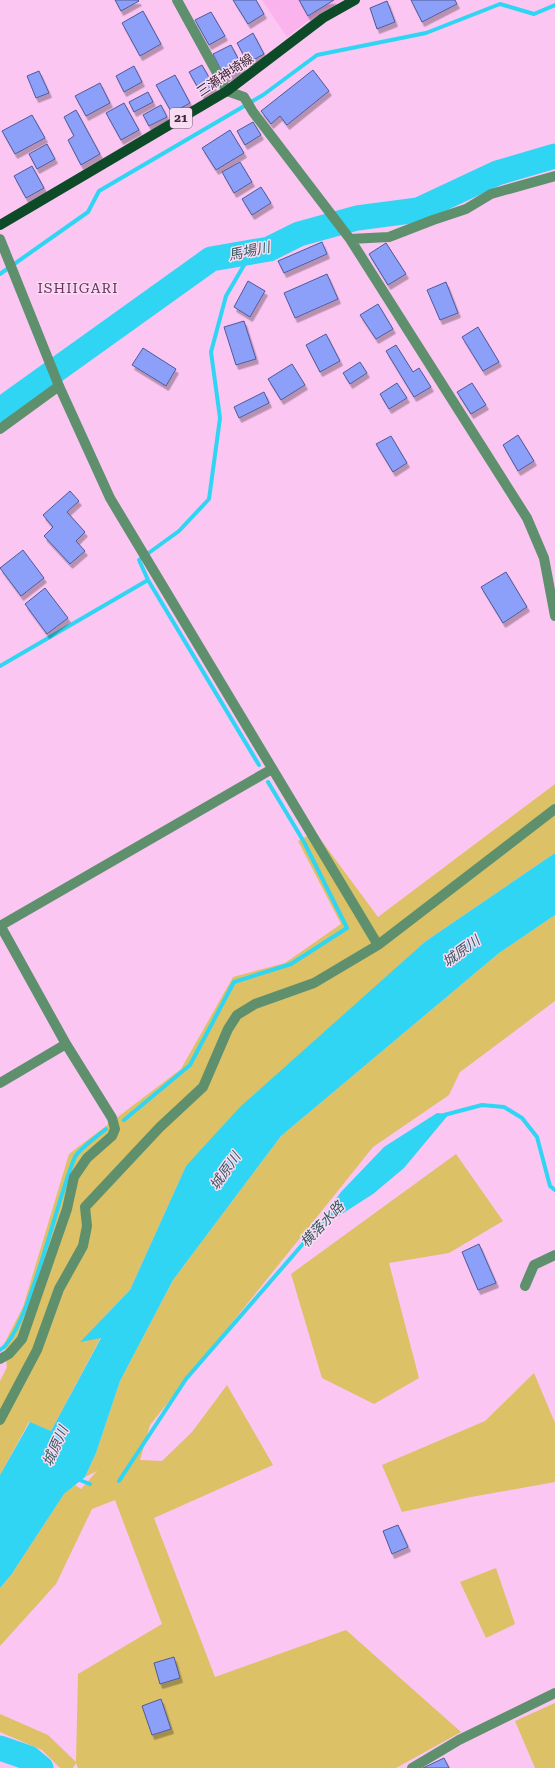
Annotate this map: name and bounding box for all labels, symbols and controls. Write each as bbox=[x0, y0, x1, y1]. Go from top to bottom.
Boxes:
street label: 三瀬神埼線 bbox=[194, 51, 256, 99]
road number: 21 bbox=[170, 108, 192, 128]
water label: 馬場川 bbox=[227, 238, 273, 263]
district label: ISHIIGARI bbox=[38, 280, 118, 296]
water label: 城原川 bbox=[439, 931, 484, 970]
water label: 城原川 bbox=[206, 1148, 245, 1193]
water label: 横落水路 bbox=[297, 1197, 348, 1250]
water label: 城原川 bbox=[39, 1422, 72, 1468]

